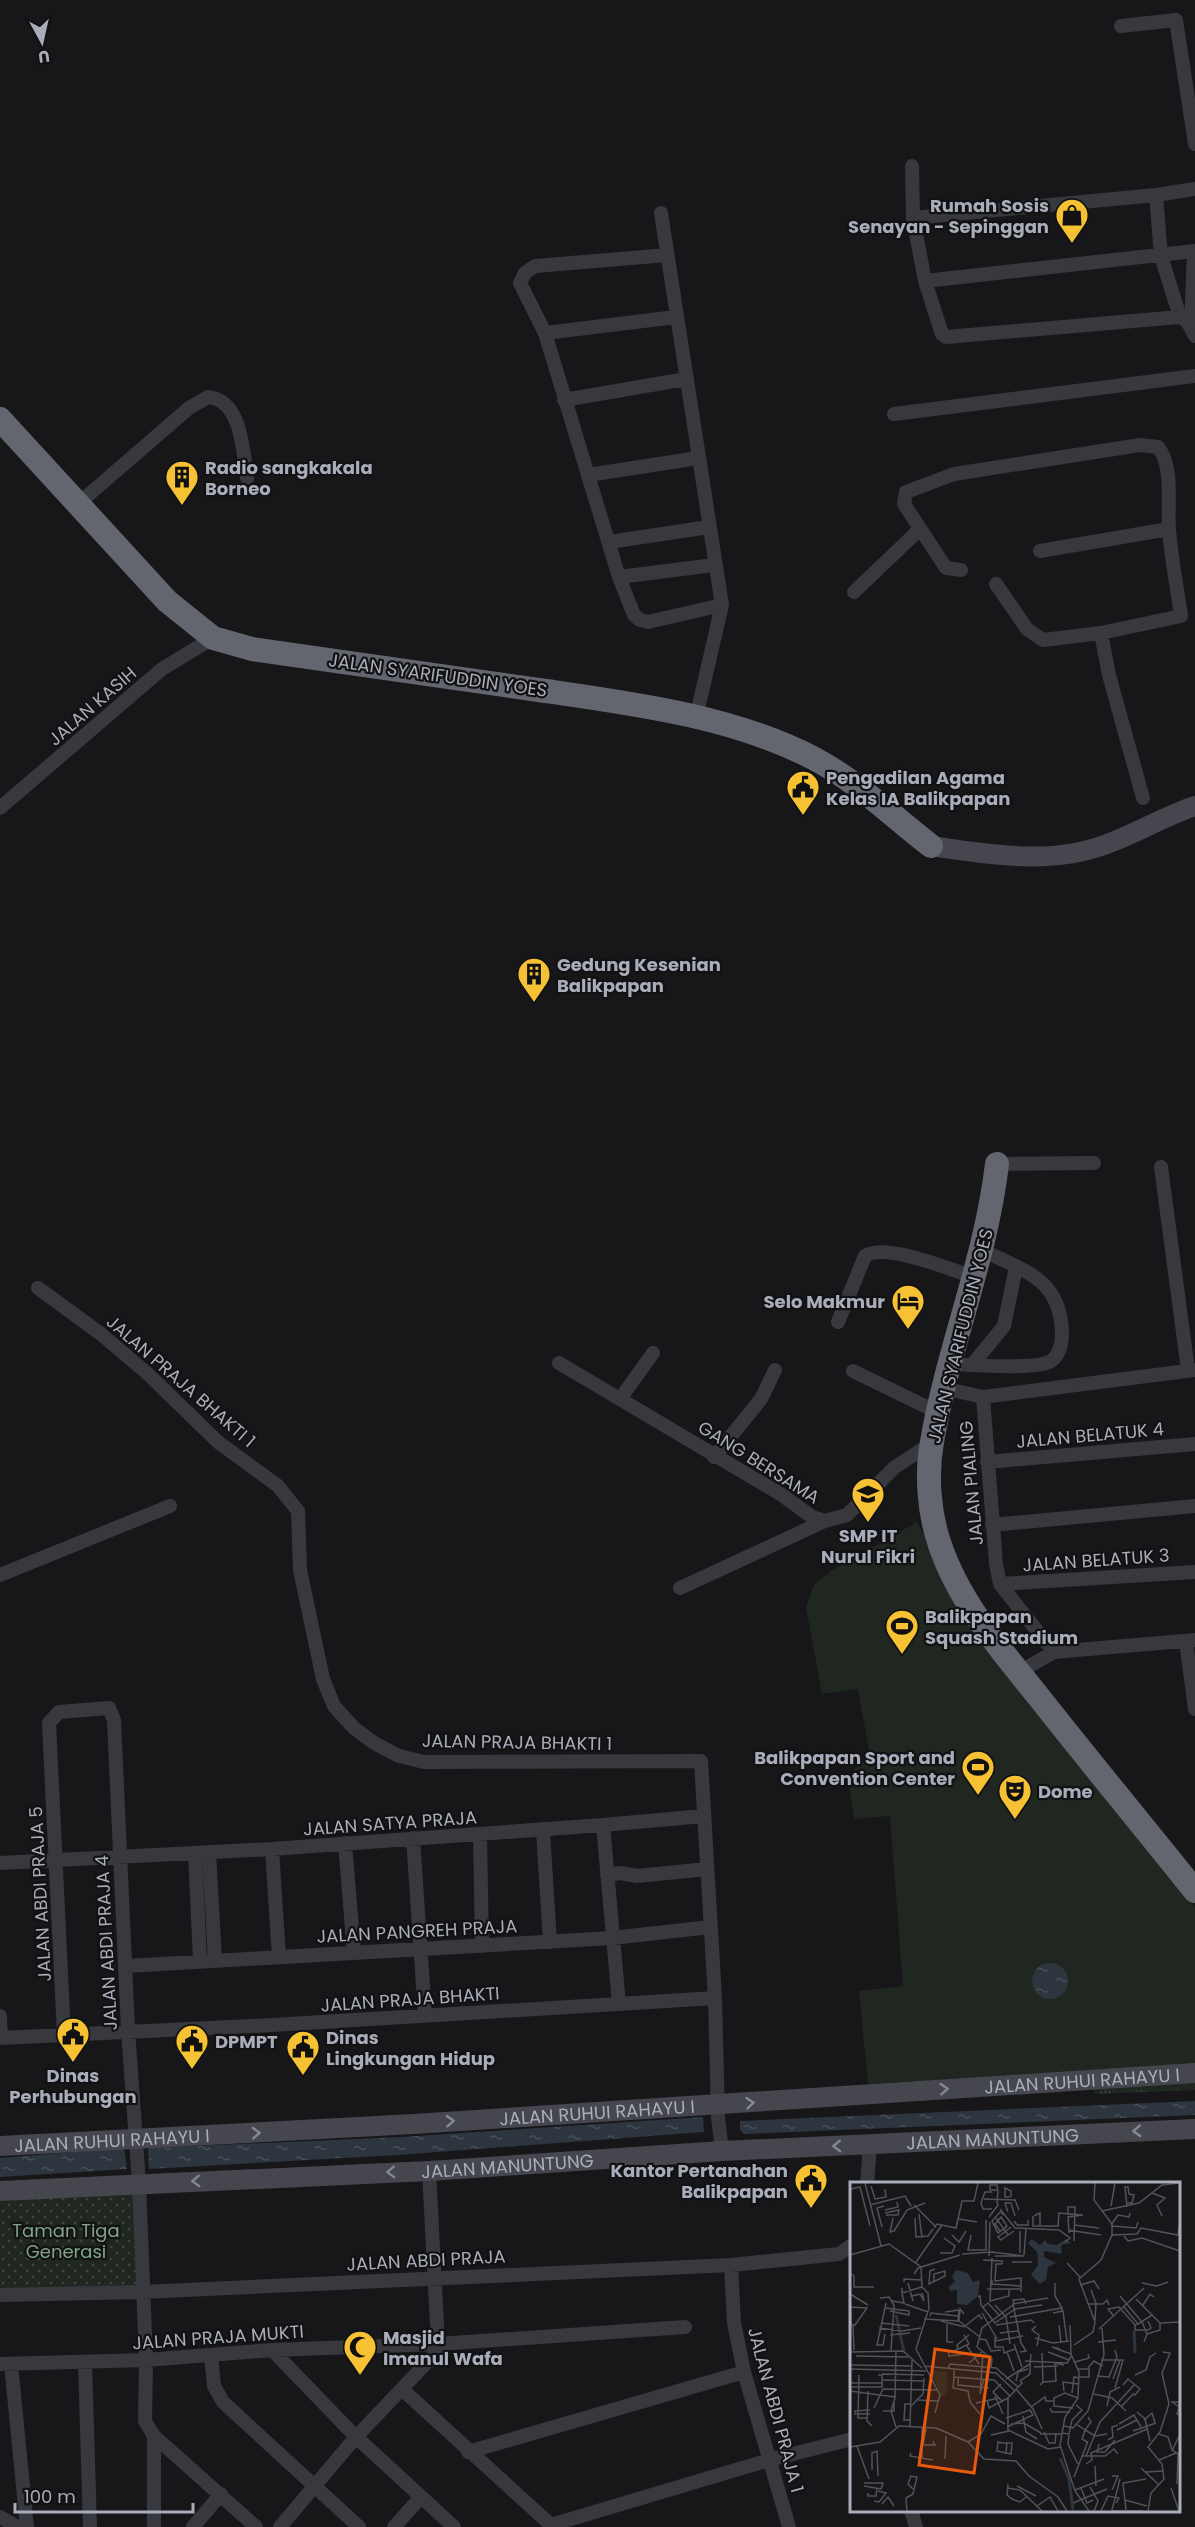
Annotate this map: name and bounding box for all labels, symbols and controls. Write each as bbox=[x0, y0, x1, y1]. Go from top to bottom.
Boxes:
north arrow bbox=[12, 12, 72, 72]
text: U bbox=[37, 44, 51, 69]
place label: Rumah Sosis Senayan - Sepinggan bbox=[848, 193, 1049, 239]
shop icon: Rumah Sosis Senayan - Sepinggan bbox=[1054, 197, 1090, 244]
place label: Radio sangkakala Borneo bbox=[205, 455, 373, 501]
building icon: Radio sangkakala Borneo bbox=[164, 459, 200, 506]
street label: JALAN SYARIFUDDIN YOES bbox=[327, 647, 549, 703]
street label: JALAN KASIH bbox=[43, 661, 141, 751]
place label: Pengadilan Agama Kelas IA Balikpapan bbox=[826, 765, 1010, 811]
public building icon: Pengadilan Agama Kelas IA Balikpapan bbox=[785, 769, 821, 816]
place label: Gedung Kesenian Balikpapan bbox=[557, 952, 721, 998]
building icon: Gedung Kesenian Balikpapan bbox=[516, 956, 552, 1003]
street label: JALAN SYARIFUDDIN YOES bbox=[921, 1226, 999, 1446]
hotel icon: Selo Makmur bbox=[890, 1283, 926, 1330]
place label: Selo Makmur bbox=[763, 1289, 885, 1314]
street label: JALAN PRAJA BHAKTI 1 bbox=[101, 1309, 261, 1453]
street label: GANG BERSAMA bbox=[693, 1415, 825, 1509]
street label: JALAN BELATUK 4 bbox=[1015, 1416, 1165, 1454]
street label: JALAN PIALING bbox=[953, 1420, 989, 1546]
school or university icon: SMP IT Nurul Fikri bbox=[850, 1476, 886, 1523]
place label: SMP IT Nurul Fikri bbox=[821, 1523, 915, 1569]
street label: JALAN BELATUK 3 bbox=[1022, 1542, 1170, 1578]
place label: Balikpapan Squash Stadium bbox=[925, 1604, 1078, 1650]
sports icon: Balikpapan Squash Stadium bbox=[884, 1608, 920, 1655]
street label: JALAN PRAJA BHAKTI 1 bbox=[422, 1728, 612, 1756]
place label: Balikpapan Sport and Convention Center bbox=[754, 1745, 955, 1791]
sports icon: Balikpapan Sport and Convention Center bbox=[960, 1749, 996, 1796]
theatre icon: Dome bbox=[997, 1773, 1033, 1820]
place label: Dome bbox=[1038, 1779, 1093, 1804]
street label: JALAN SATYA PRAJA bbox=[302, 1804, 478, 1842]
street label: JALAN ABDI PRAJA 5 bbox=[23, 1806, 57, 1982]
street label: JALAN ABDI PRAJA 4 bbox=[89, 1855, 123, 2031]
street label: JALAN PANGREH PRAJA bbox=[316, 1913, 518, 1949]
street label: JALAN PRAJA BHAKTI bbox=[320, 1980, 500, 2018]
public building icon: Dinas Perhubungan bbox=[55, 2016, 91, 2063]
public building icon: DPMPT bbox=[174, 2023, 210, 2070]
place label: Dinas Lingkungan Hidup bbox=[326, 2025, 495, 2071]
place label: DPMPT bbox=[215, 2029, 278, 2054]
public building icon: Dinas Lingkungan Hidup bbox=[285, 2029, 321, 2076]
street label: JALAN RUHUI RAHAYU I bbox=[984, 2062, 1180, 2099]
place label: Dinas Perhubungan bbox=[9, 2063, 137, 2109]
one-way arrow bbox=[940, 2083, 949, 2096]
street label: JALAN RUHUI RAHAYU I bbox=[499, 2093, 695, 2131]
one-way arrow bbox=[745, 2097, 754, 2110]
one-way arrow bbox=[446, 2115, 455, 2128]
street label: JALAN RUHUI RAHAYU I bbox=[13, 2122, 210, 2158]
street label: JALAN MANUNTUNG bbox=[906, 2122, 1079, 2155]
one-way arrow bbox=[1132, 2124, 1141, 2137]
one-way arrow bbox=[251, 2126, 260, 2139]
one-way arrow bbox=[832, 2140, 841, 2153]
street label: JALAN MANUNTUNG bbox=[421, 2147, 594, 2184]
place label: Kantor Pertanahan Balikpapan bbox=[610, 2158, 788, 2204]
public building icon: Kantor Pertanahan Balikpapan bbox=[793, 2162, 829, 2209]
one-way arrow bbox=[386, 2166, 395, 2179]
one-way arrow bbox=[191, 2174, 200, 2187]
inset map bbox=[850, 2182, 1180, 2512]
park label: Taman Tiga Generasi bbox=[12, 2218, 120, 2264]
street label: JALAN ABDI PRAJA bbox=[346, 2243, 506, 2277]
street label: JALAN PRAJA MUKTI bbox=[132, 2319, 304, 2355]
place label: Masjid Imanul Wafa bbox=[383, 2325, 503, 2371]
street label: JALAN ABDI PRAJA 1 bbox=[742, 2325, 810, 2495]
mosque icon: Masjid Imanul Wafa bbox=[342, 2329, 378, 2376]
scale bar bbox=[15, 2476, 194, 2514]
text: 100 m bbox=[24, 2484, 76, 2509]

